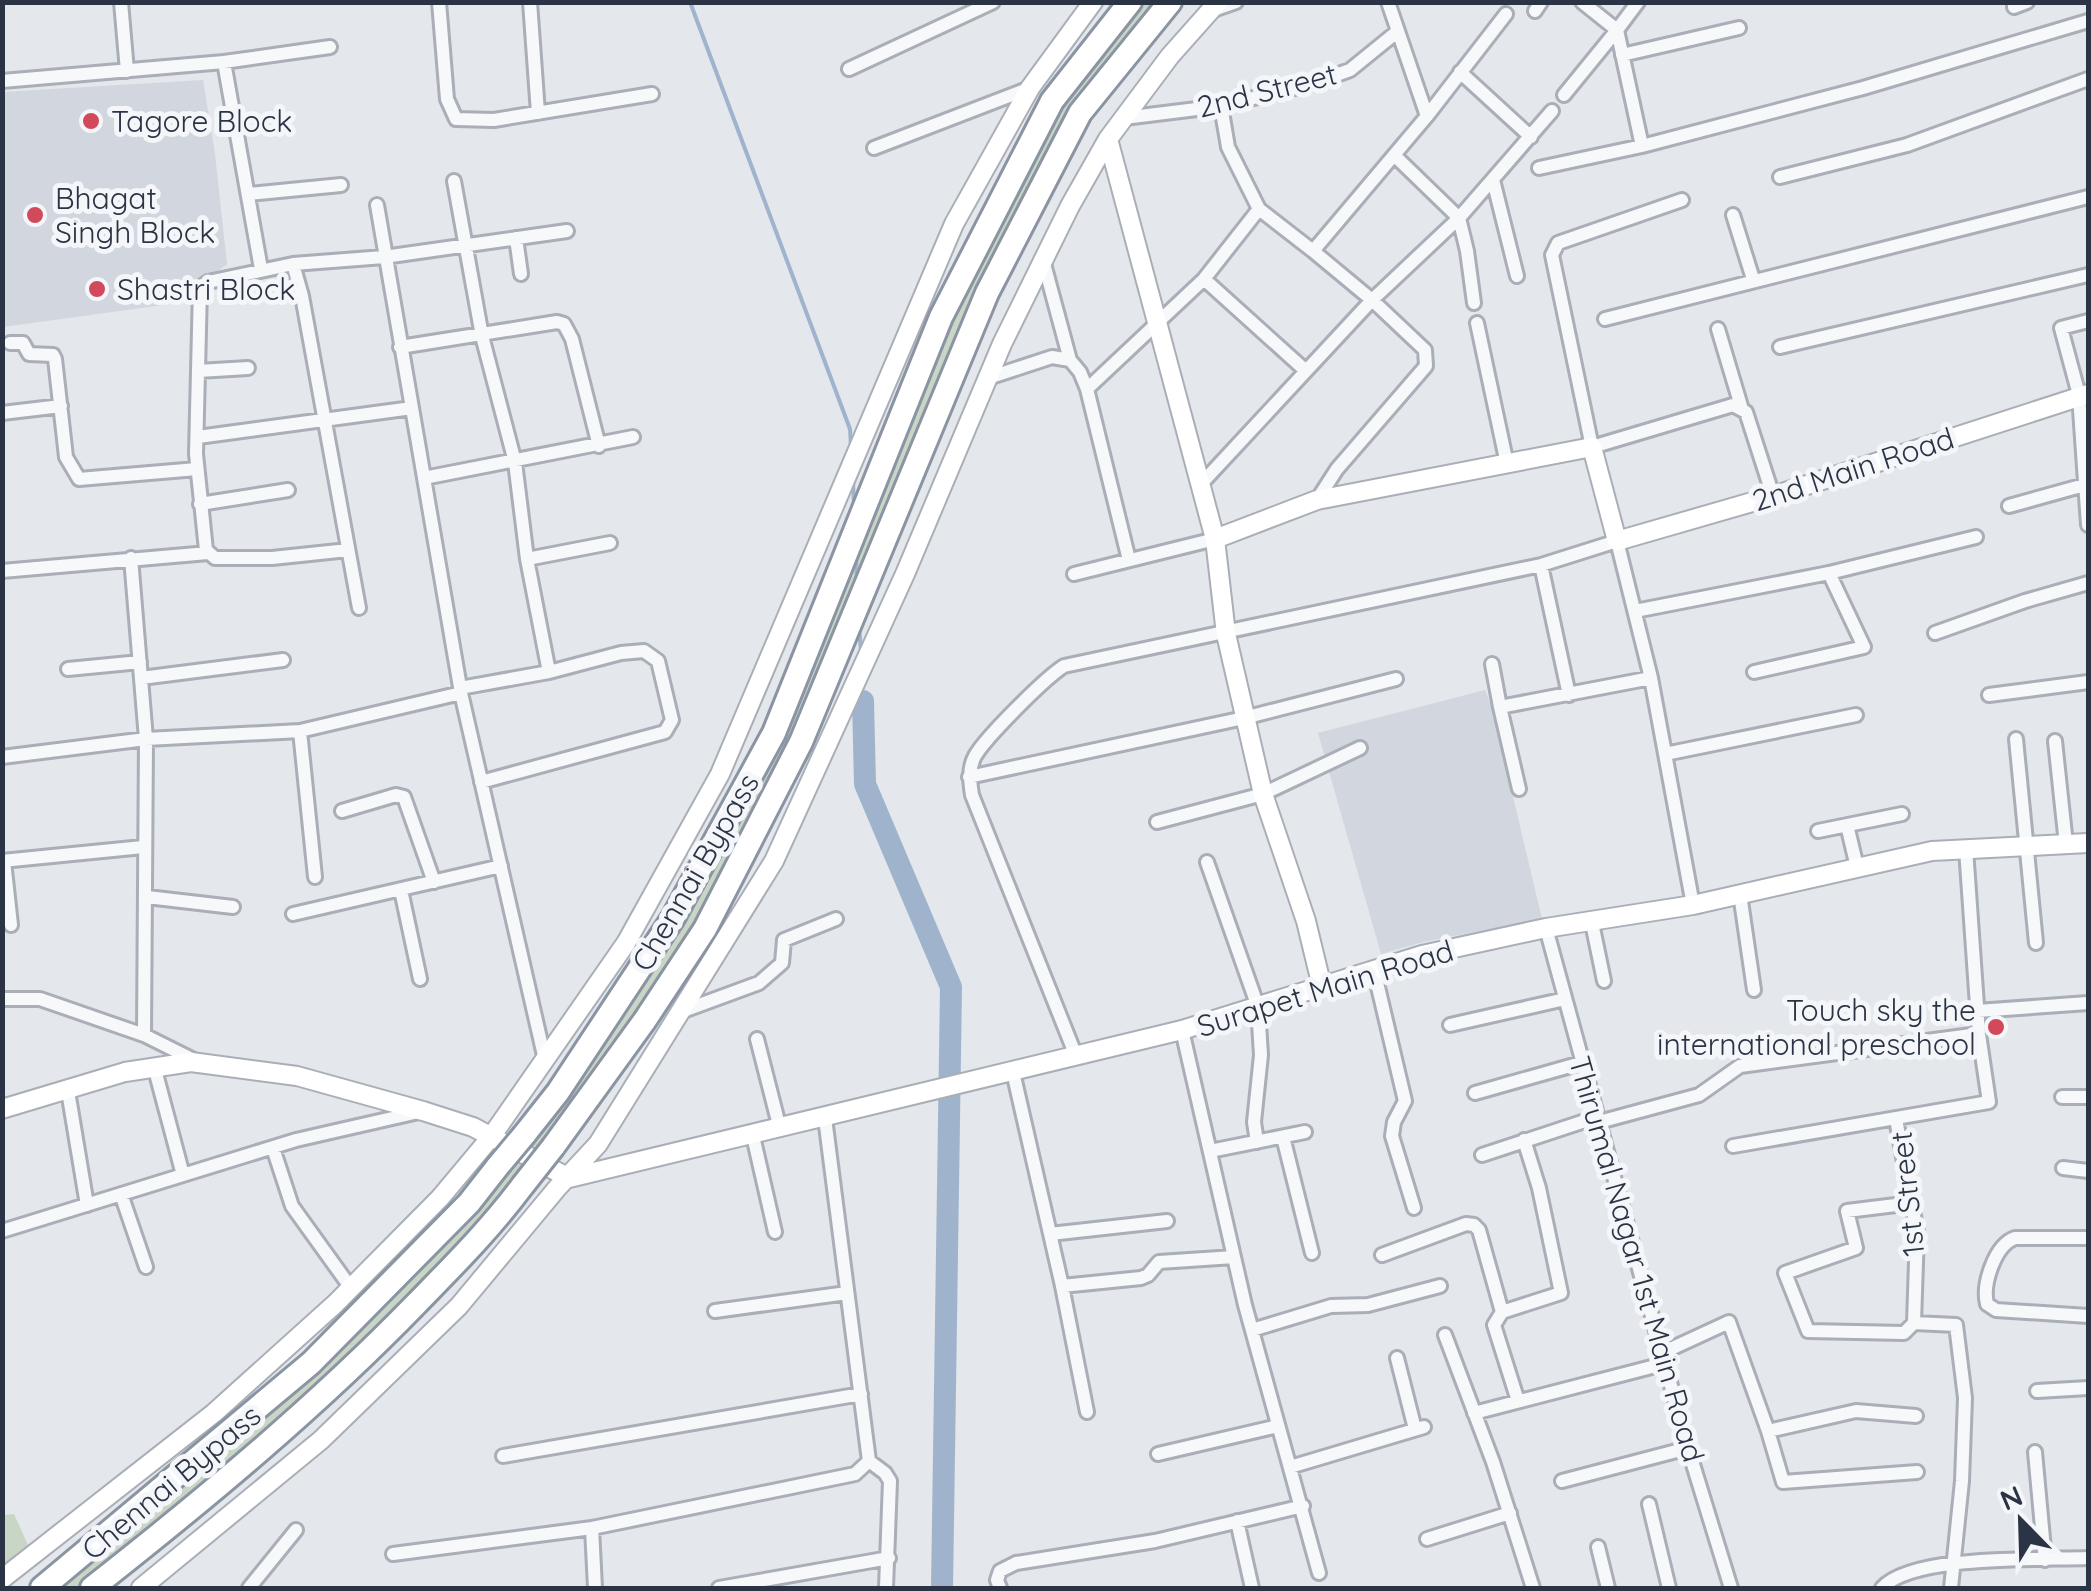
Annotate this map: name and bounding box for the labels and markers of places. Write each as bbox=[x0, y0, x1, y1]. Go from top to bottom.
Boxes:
place label: Tagore Block bbox=[111, 102, 292, 140]
marker: Tagore Block bbox=[80, 110, 102, 132]
place label: Bhagat Singh Block bbox=[55, 179, 215, 251]
marker: Bhagat Singh Block bbox=[24, 204, 46, 226]
place label: Shastri Block bbox=[117, 270, 295, 308]
marker: Shastri Block bbox=[86, 278, 108, 300]
place label: Touch sky the international preschool bbox=[1657, 991, 1976, 1063]
marker: Touch sky the international preschool bbox=[1985, 1016, 2007, 1038]

